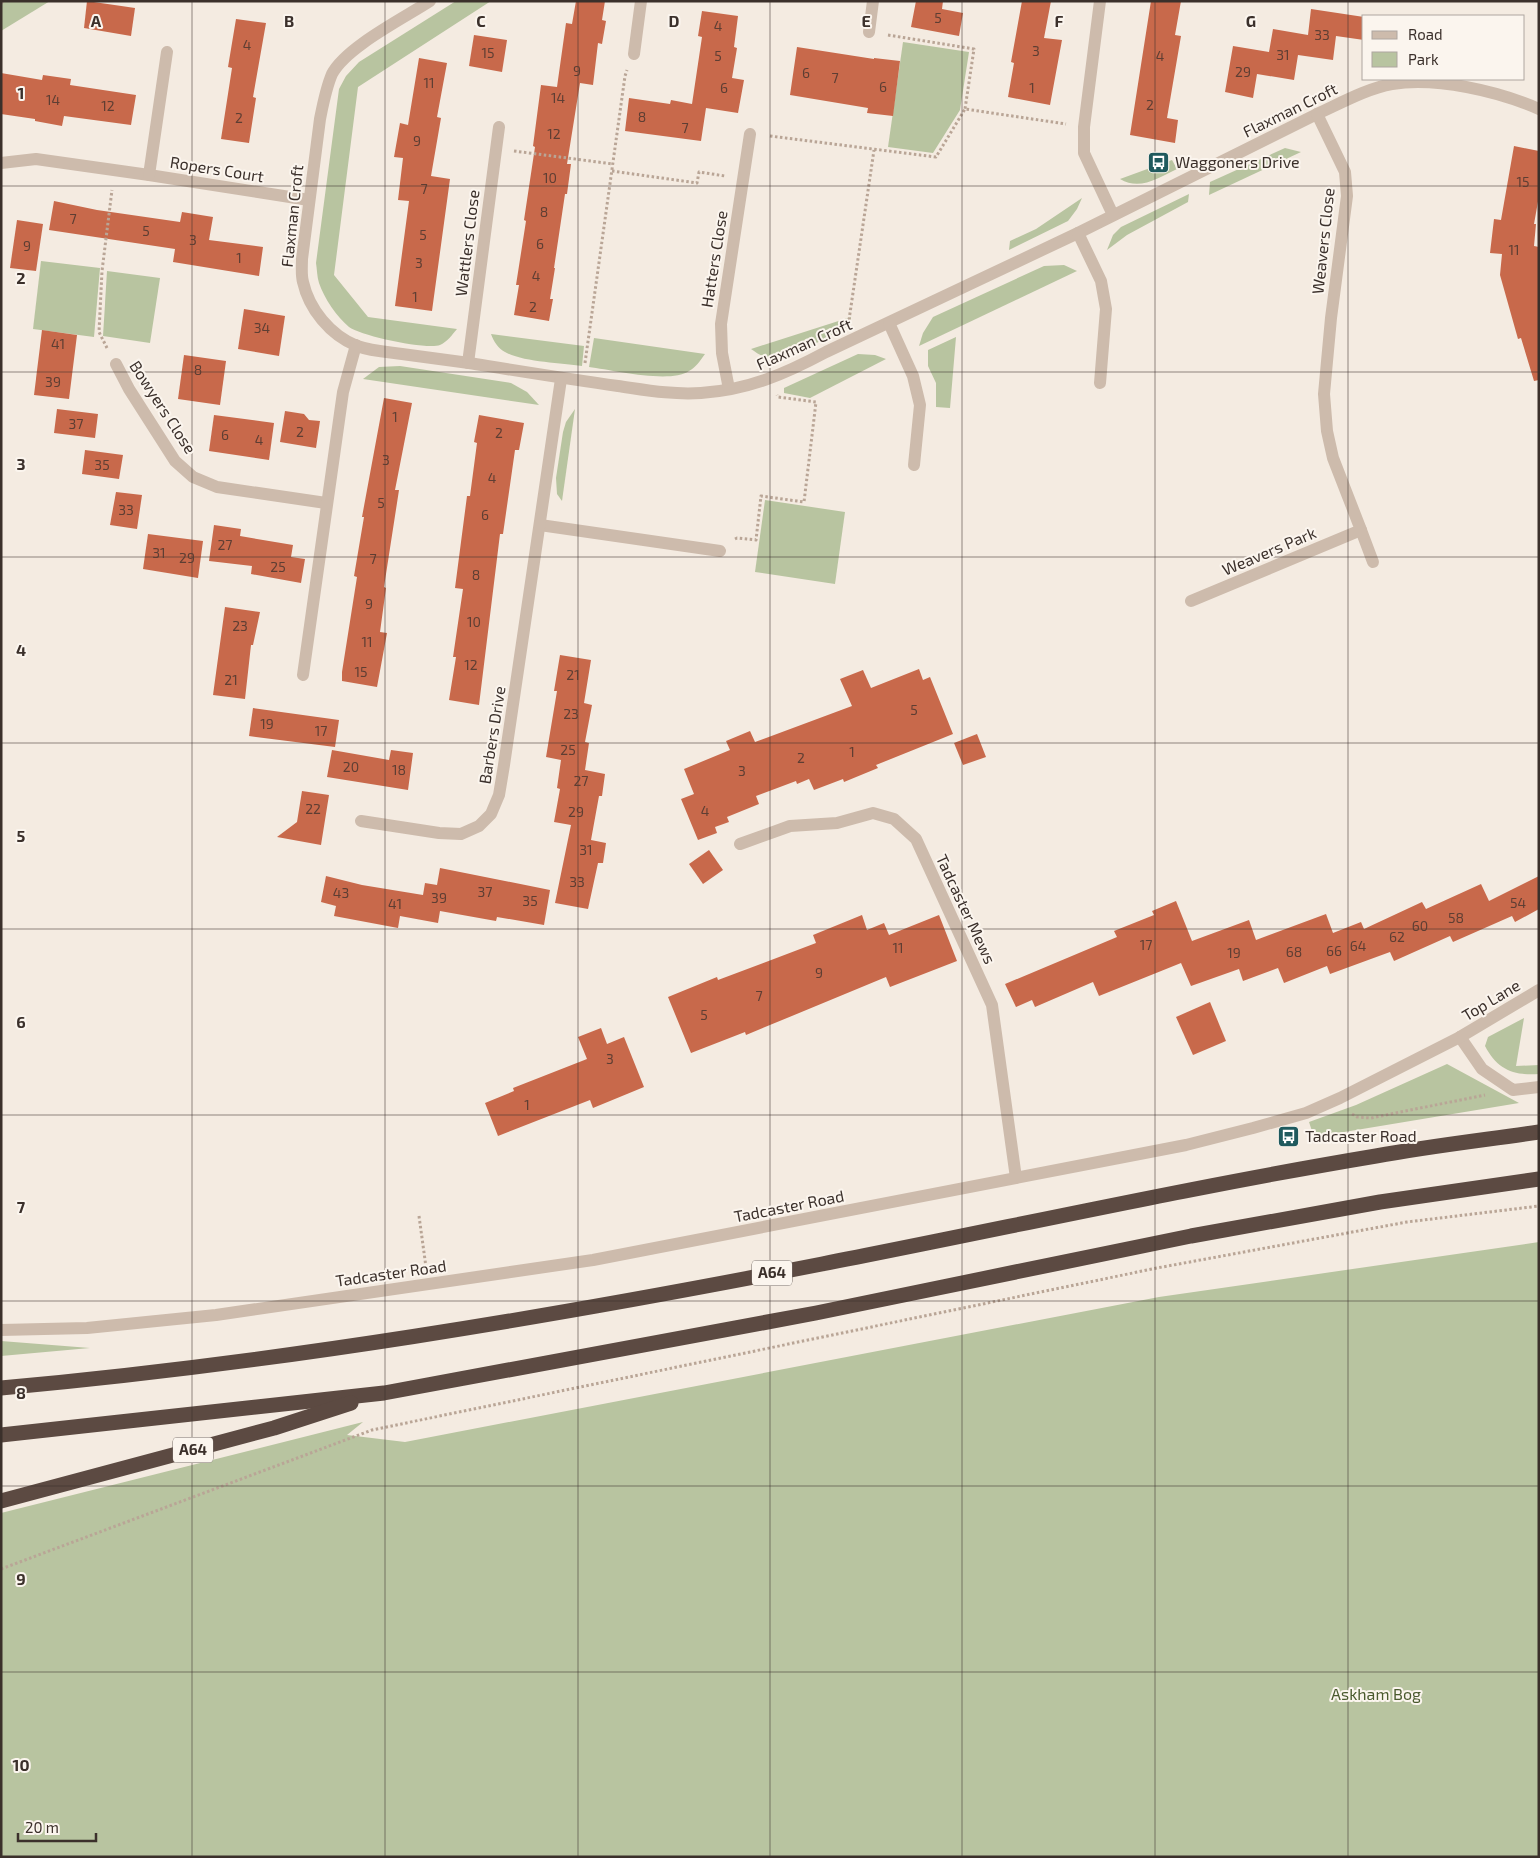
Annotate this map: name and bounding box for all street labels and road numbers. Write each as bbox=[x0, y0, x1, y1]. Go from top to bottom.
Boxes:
street label: Flaxman Croft bbox=[1239, 78, 1340, 141]
street label: Ropers Court bbox=[169, 152, 265, 185]
street label: Flaxman Croft bbox=[277, 164, 306, 268]
street label: Weavers Close bbox=[1307, 187, 1338, 295]
street label: Wattlers Close bbox=[451, 189, 482, 297]
street label: Hatters Close bbox=[696, 209, 731, 309]
street label: Flaxman Croft bbox=[753, 314, 855, 373]
street label: Bowyers Close bbox=[126, 357, 200, 457]
street label: Weavers Park bbox=[1219, 522, 1319, 579]
street label: Barbers Drive bbox=[474, 685, 509, 785]
street label: Tadcaster Mews bbox=[933, 851, 1000, 967]
street label: Top Lane bbox=[1458, 975, 1523, 1024]
street label: Tadcaster Road bbox=[732, 1186, 846, 1225]
street label: Tadcaster Road bbox=[334, 1255, 448, 1290]
road number: A64 bbox=[752, 1260, 792, 1286]
road number: A64 bbox=[173, 1438, 213, 1462]

